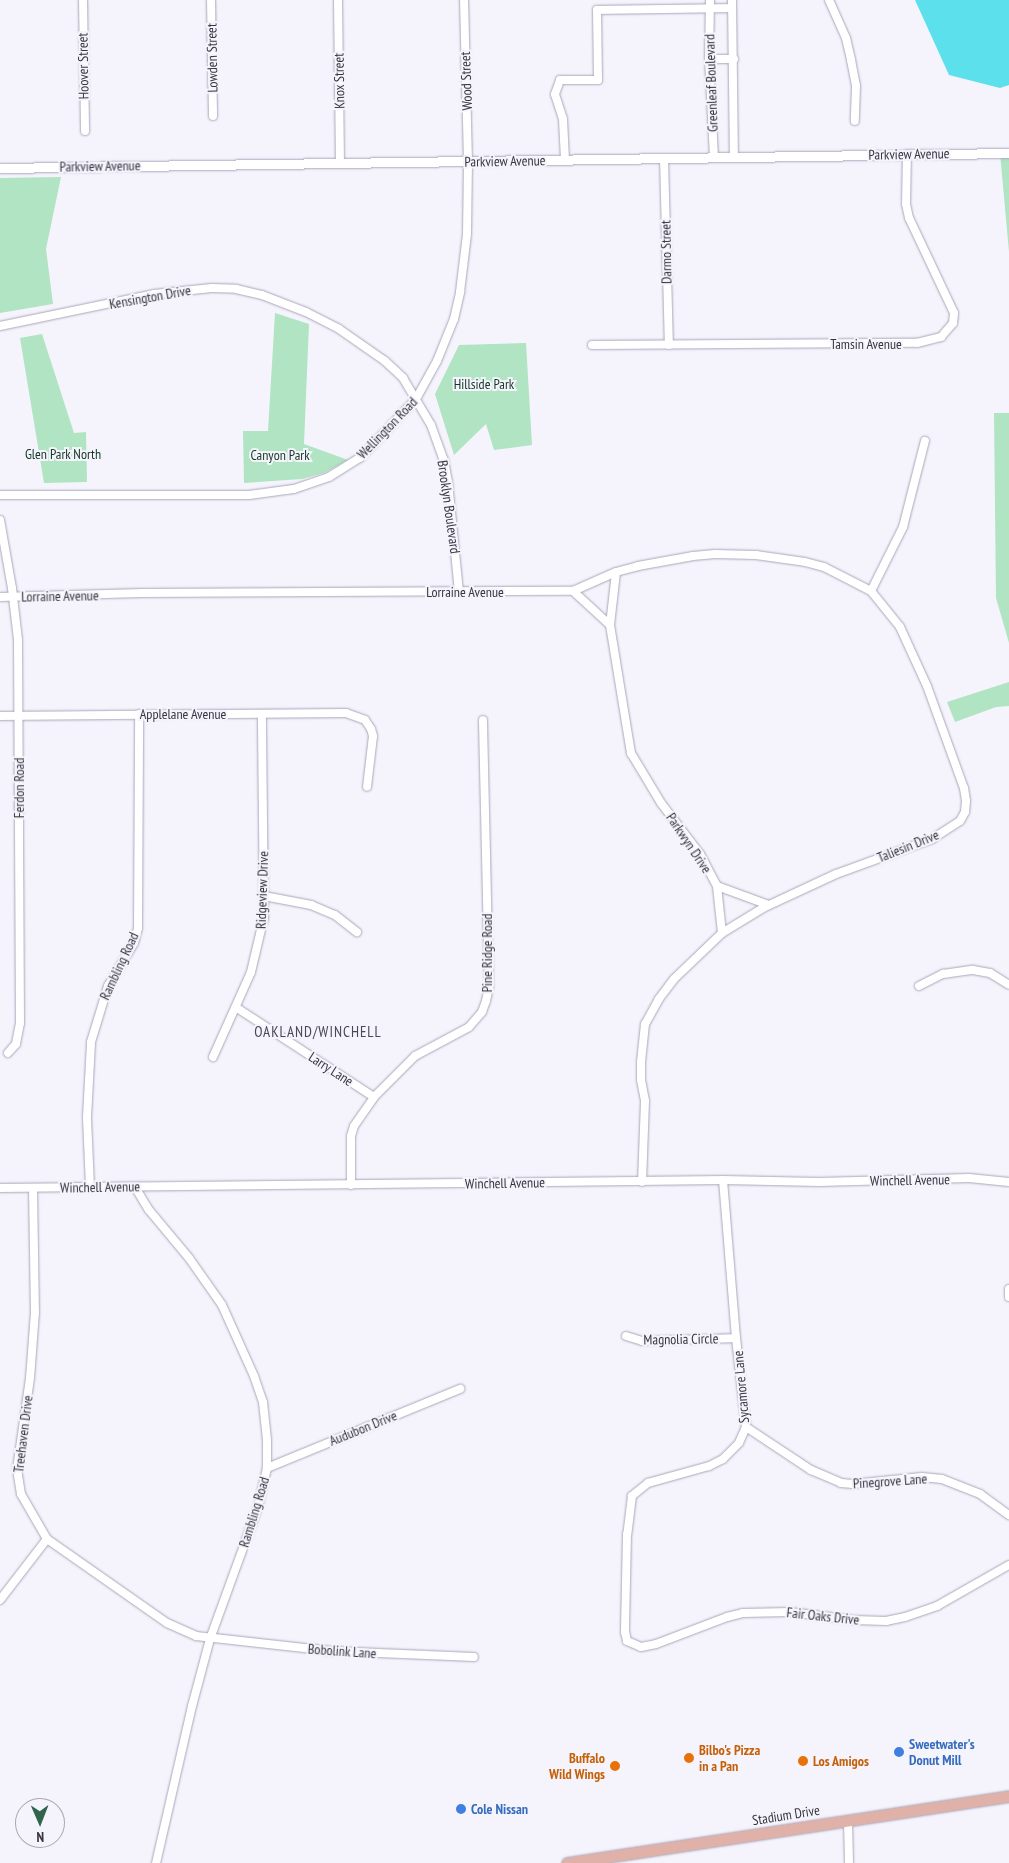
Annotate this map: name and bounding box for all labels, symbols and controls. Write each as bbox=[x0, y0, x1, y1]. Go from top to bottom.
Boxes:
street label: Lowden Street bbox=[203, 23, 221, 93]
street label: Hoover Street bbox=[74, 33, 92, 99]
street label: Greenleaf Boulevard bbox=[701, 34, 721, 132]
street label: Wood Street bbox=[457, 51, 475, 111]
street label: Knox Street bbox=[330, 53, 348, 109]
street label: Parkview Avenue bbox=[868, 145, 950, 163]
street label: Parkview Avenue bbox=[464, 152, 546, 170]
street label: Parkview Avenue bbox=[59, 157, 141, 175]
street label: Darmo Street bbox=[657, 220, 675, 284]
street label: Kensington Drive bbox=[108, 282, 192, 312]
street label: Tamsin Avenue bbox=[830, 336, 902, 352]
park label: Hillside Park bbox=[454, 376, 514, 392]
street label: Wellington Road bbox=[353, 394, 421, 462]
park label: Glen Park North bbox=[25, 446, 101, 462]
park label: Canyon Park bbox=[250, 447, 310, 463]
street label: Brooklyn Boulevard bbox=[434, 459, 464, 555]
street label: Lorraine Avenue bbox=[426, 584, 504, 600]
street label: Lorraine Avenue bbox=[21, 587, 99, 605]
street label: Applelane Avenue bbox=[139, 706, 227, 722]
street label: Ferdon Road bbox=[11, 758, 27, 818]
street label: Parkwyn Drive bbox=[663, 810, 715, 876]
street label: Taliesin Drive bbox=[875, 826, 941, 866]
street label: Ridgeview Drive bbox=[252, 851, 272, 929]
street label: Pine Ridge Road bbox=[479, 914, 495, 992]
street label: Rambling Road bbox=[96, 929, 142, 1003]
district label: OAKLAND/WINCHELL bbox=[252, 1023, 384, 1041]
street label: Larry Lane bbox=[305, 1048, 357, 1090]
street label: Winchell Avenue bbox=[870, 1171, 950, 1189]
street label: Winchell Avenue bbox=[465, 1174, 545, 1192]
street label: Winchell Avenue bbox=[60, 1178, 140, 1196]
street label: Magnolia Circle bbox=[643, 1330, 719, 1348]
street label: Sycamore Lane bbox=[729, 1350, 753, 1424]
street label: Treehaven Drive bbox=[10, 1394, 36, 1474]
street label: Audubon Drive bbox=[327, 1407, 399, 1449]
street label: Pinegrove Lane bbox=[852, 1470, 928, 1492]
street label: Rambling Road bbox=[235, 1475, 273, 1549]
street label: Fair Oaks Drive bbox=[786, 1604, 860, 1628]
street label: Bobolink Lane bbox=[307, 1640, 377, 1662]
place label: Sweetwater's Donut Mill bbox=[909, 1736, 975, 1768]
place label: Bilbo's Pizza in a Pan bbox=[699, 1742, 760, 1774]
marker: Sweetwater's Donut Mill bbox=[893, 1746, 905, 1758]
place label: Buffalo Wild Wings bbox=[549, 1750, 605, 1782]
marker: Bilbo's Pizza in a Pan bbox=[683, 1752, 695, 1764]
place label: Los Amigos bbox=[813, 1753, 869, 1769]
marker: Los Amigos bbox=[797, 1755, 809, 1767]
marker: Buffalo Wild Wings bbox=[609, 1760, 621, 1772]
north arrow bbox=[15, 1798, 65, 1848]
place label: Cole Nissan bbox=[471, 1801, 528, 1817]
street label: Stadium Drive bbox=[751, 1801, 821, 1829]
marker: Cole Nissan bbox=[455, 1803, 467, 1815]
text: N bbox=[36, 1828, 44, 1846]

